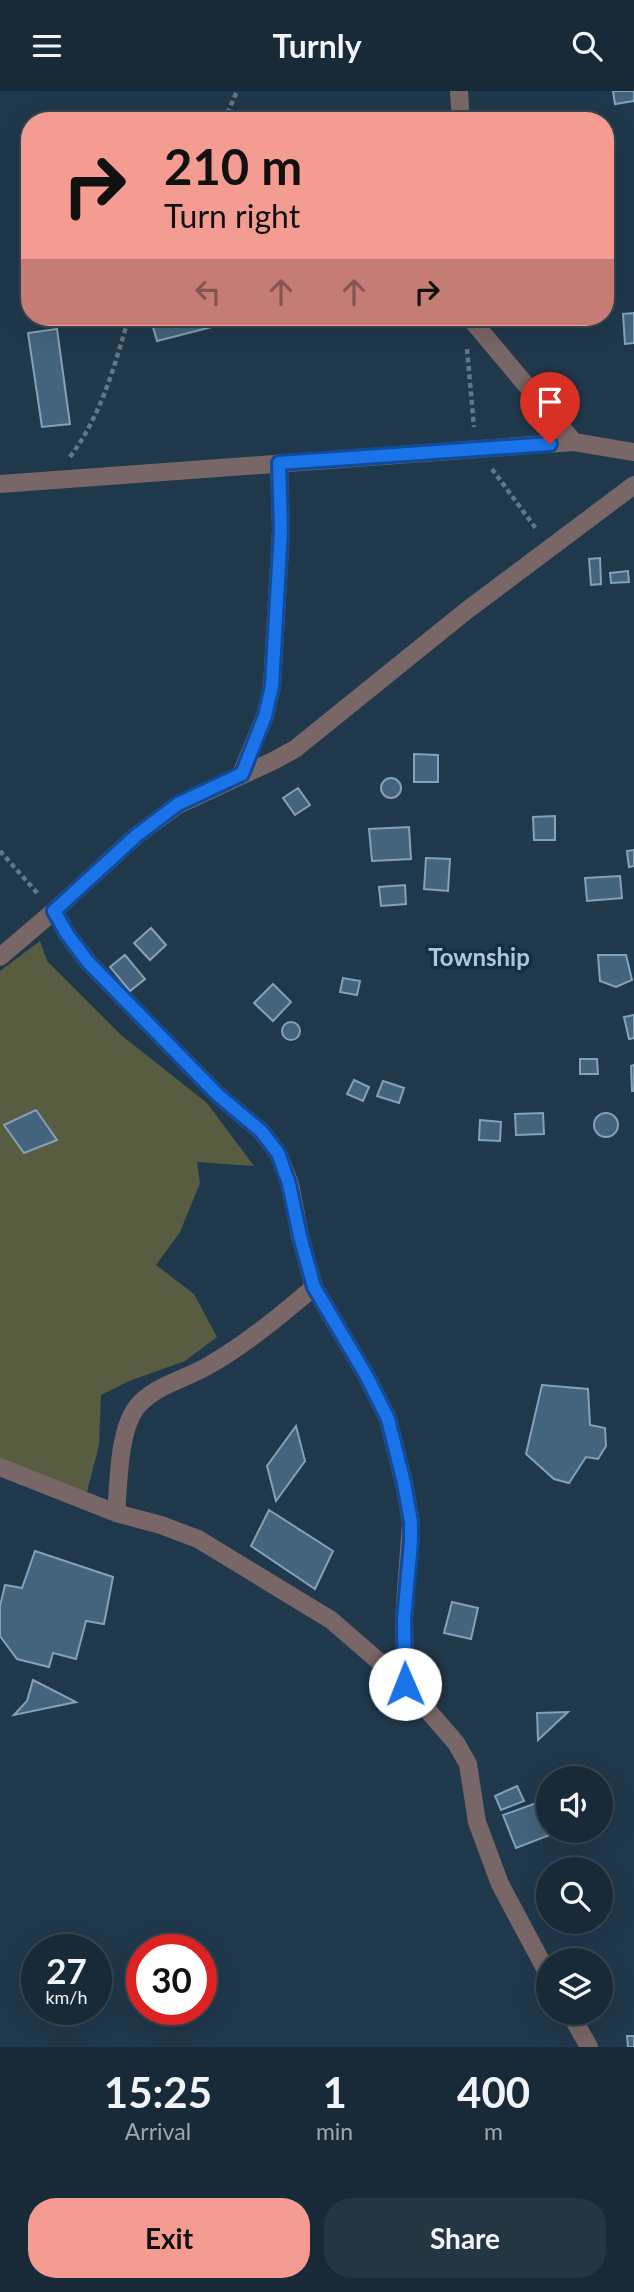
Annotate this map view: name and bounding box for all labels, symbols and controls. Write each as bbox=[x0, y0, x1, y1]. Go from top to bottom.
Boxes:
text: Turnly bbox=[272, 26, 362, 65]
icon: menu bbox=[28, 27, 66, 65]
icon: search bbox=[568, 27, 606, 65]
text: 210 m bbox=[164, 137, 302, 195]
icon: right bbox=[49, 140, 140, 231]
text: Turn right bbox=[164, 196, 300, 235]
icon: left bbox=[189, 273, 227, 311]
icon: ahead bbox=[262, 273, 300, 311]
icon: ahead bbox=[335, 273, 373, 311]
icon: right bbox=[408, 273, 446, 311]
pin bbox=[520, 372, 580, 444]
icon: arrive bbox=[531, 383, 569, 421]
district label: Township bbox=[428, 942, 530, 971]
position arrow bbox=[368, 1647, 442, 1721]
map controls bbox=[536, 1766, 613, 2025]
button: sound bbox=[536, 1766, 613, 1843]
button: search bbox=[536, 1857, 613, 1934]
speed limit sign: 30 bbox=[126, 1934, 217, 2025]
button: layers bbox=[536, 1948, 613, 2025]
text: 27 bbox=[46, 1949, 87, 1991]
text: km/h bbox=[45, 1986, 88, 2008]
text: 15:25 bbox=[104, 2067, 212, 2117]
text: 1 bbox=[322, 2067, 347, 2117]
text: 400 bbox=[457, 2067, 530, 2117]
text: Arrival bbox=[125, 2117, 191, 2145]
text: min bbox=[316, 2117, 353, 2145]
text: m bbox=[484, 2117, 503, 2145]
button: Exit bbox=[28, 2198, 310, 2278]
button: Share bbox=[324, 2198, 606, 2278]

